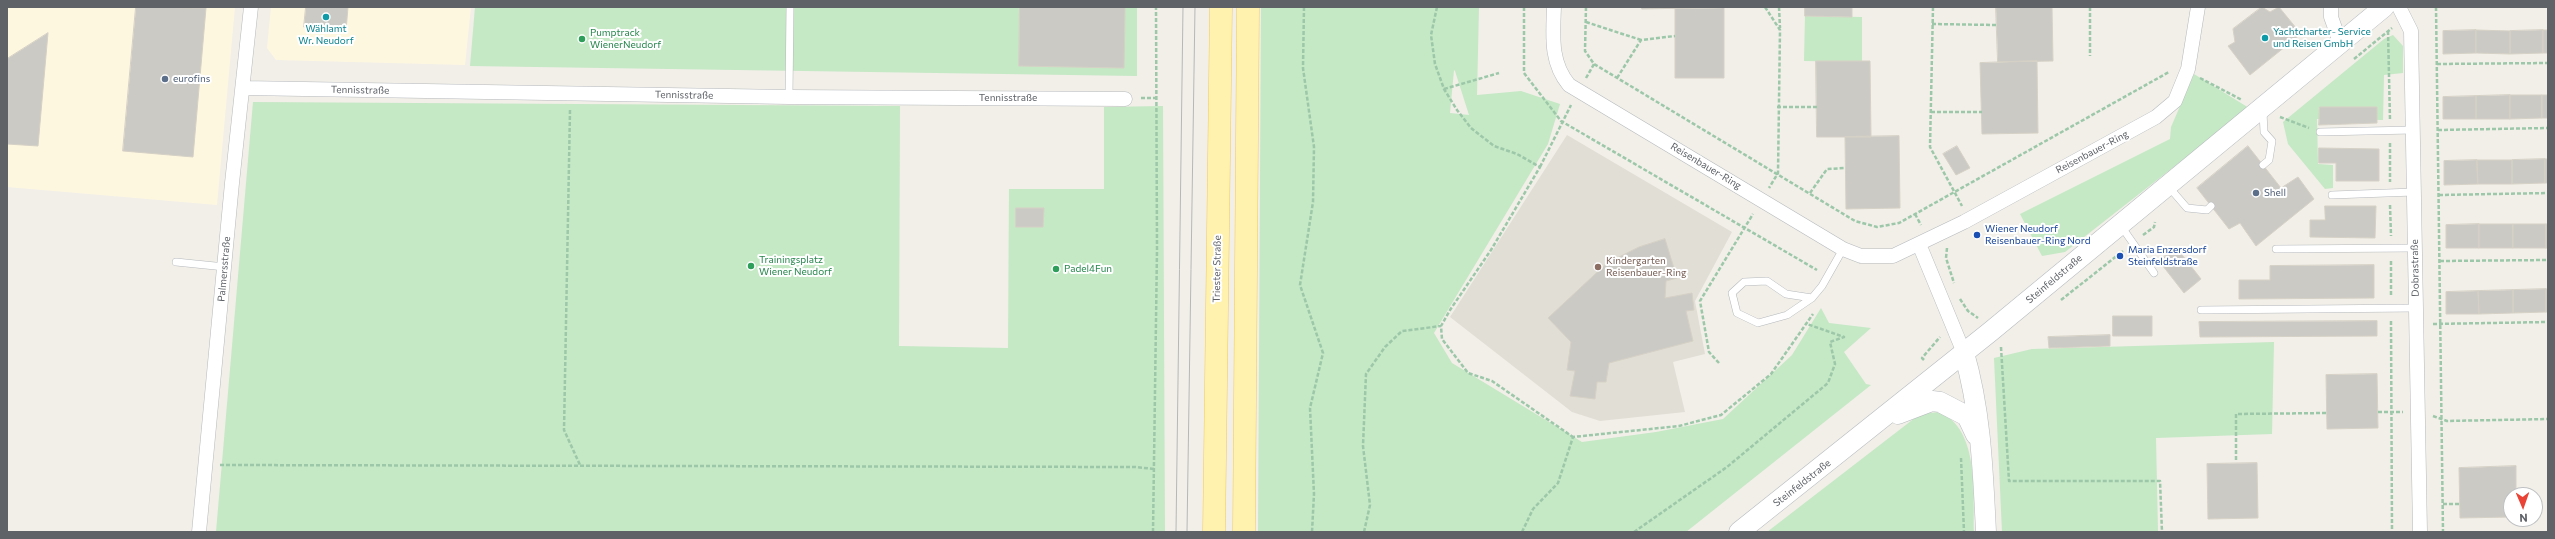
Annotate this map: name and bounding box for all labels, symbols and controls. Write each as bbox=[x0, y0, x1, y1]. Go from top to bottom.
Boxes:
marker: Wählamt Wr. Neudorf bbox=[321, 12, 331, 22]
place label: Wählamt Wr. Neudorf bbox=[298, 23, 354, 46]
place label: Yachtcharter- Service und Reisen GmbH bbox=[2273, 26, 2371, 50]
place label: Pumptrack WienerNeudorf bbox=[590, 27, 661, 50]
marker: Yachtcharter- Service und Reisen GmbH bbox=[2260, 33, 2270, 43]
marker: Pumptrack WienerNeudorf bbox=[577, 34, 587, 44]
place label: eurofins bbox=[173, 73, 210, 85]
marker: eurofins bbox=[160, 74, 170, 84]
street label: Tennisstraße bbox=[331, 83, 389, 97]
street label: Tennisstraße bbox=[655, 88, 713, 102]
street label: Tennisstraße bbox=[979, 92, 1037, 104]
street label: Reisenbauer-Ring bbox=[2054, 128, 2130, 176]
street label: Reisenbauer-Ring bbox=[1668, 140, 1744, 192]
place label: Shell bbox=[2264, 187, 2286, 199]
marker: Shell bbox=[2251, 188, 2261, 198]
place label: Wiener Neudorf Reisenbauer-Ring Nord bbox=[1985, 223, 2090, 246]
marker: Wiener Neudorf Reisenbauer-Ring Nord bbox=[1972, 230, 1982, 240]
street label: Triester Straße bbox=[1210, 235, 1224, 303]
street label: Palmersstraße bbox=[215, 236, 233, 302]
street label: Dobrastraße bbox=[2408, 239, 2422, 297]
place label: Maria Enzersdorf Steinfeldstraße bbox=[2128, 244, 2206, 268]
marker: Maria Enzersdorf Steinfeldstraße bbox=[2115, 251, 2125, 261]
street label: Steinfeldstraße bbox=[2023, 252, 2085, 306]
place label: Trainingsplatz Wiener Neudorf bbox=[759, 254, 832, 278]
place label: Kindergarten Reisenbauer-Ring bbox=[1606, 255, 1686, 278]
marker: Trainingsplatz Wiener Neudorf bbox=[746, 261, 756, 271]
marker: Kindergarten Reisenbauer-Ring bbox=[1593, 262, 1603, 272]
place label: Padel4Fun bbox=[1064, 263, 1112, 275]
marker: Padel4Fun bbox=[1051, 264, 1061, 274]
street label: Steinfeldstraße bbox=[1771, 457, 1833, 509]
north arrow bbox=[2503, 487, 2543, 527]
text: N bbox=[2519, 512, 2528, 525]

